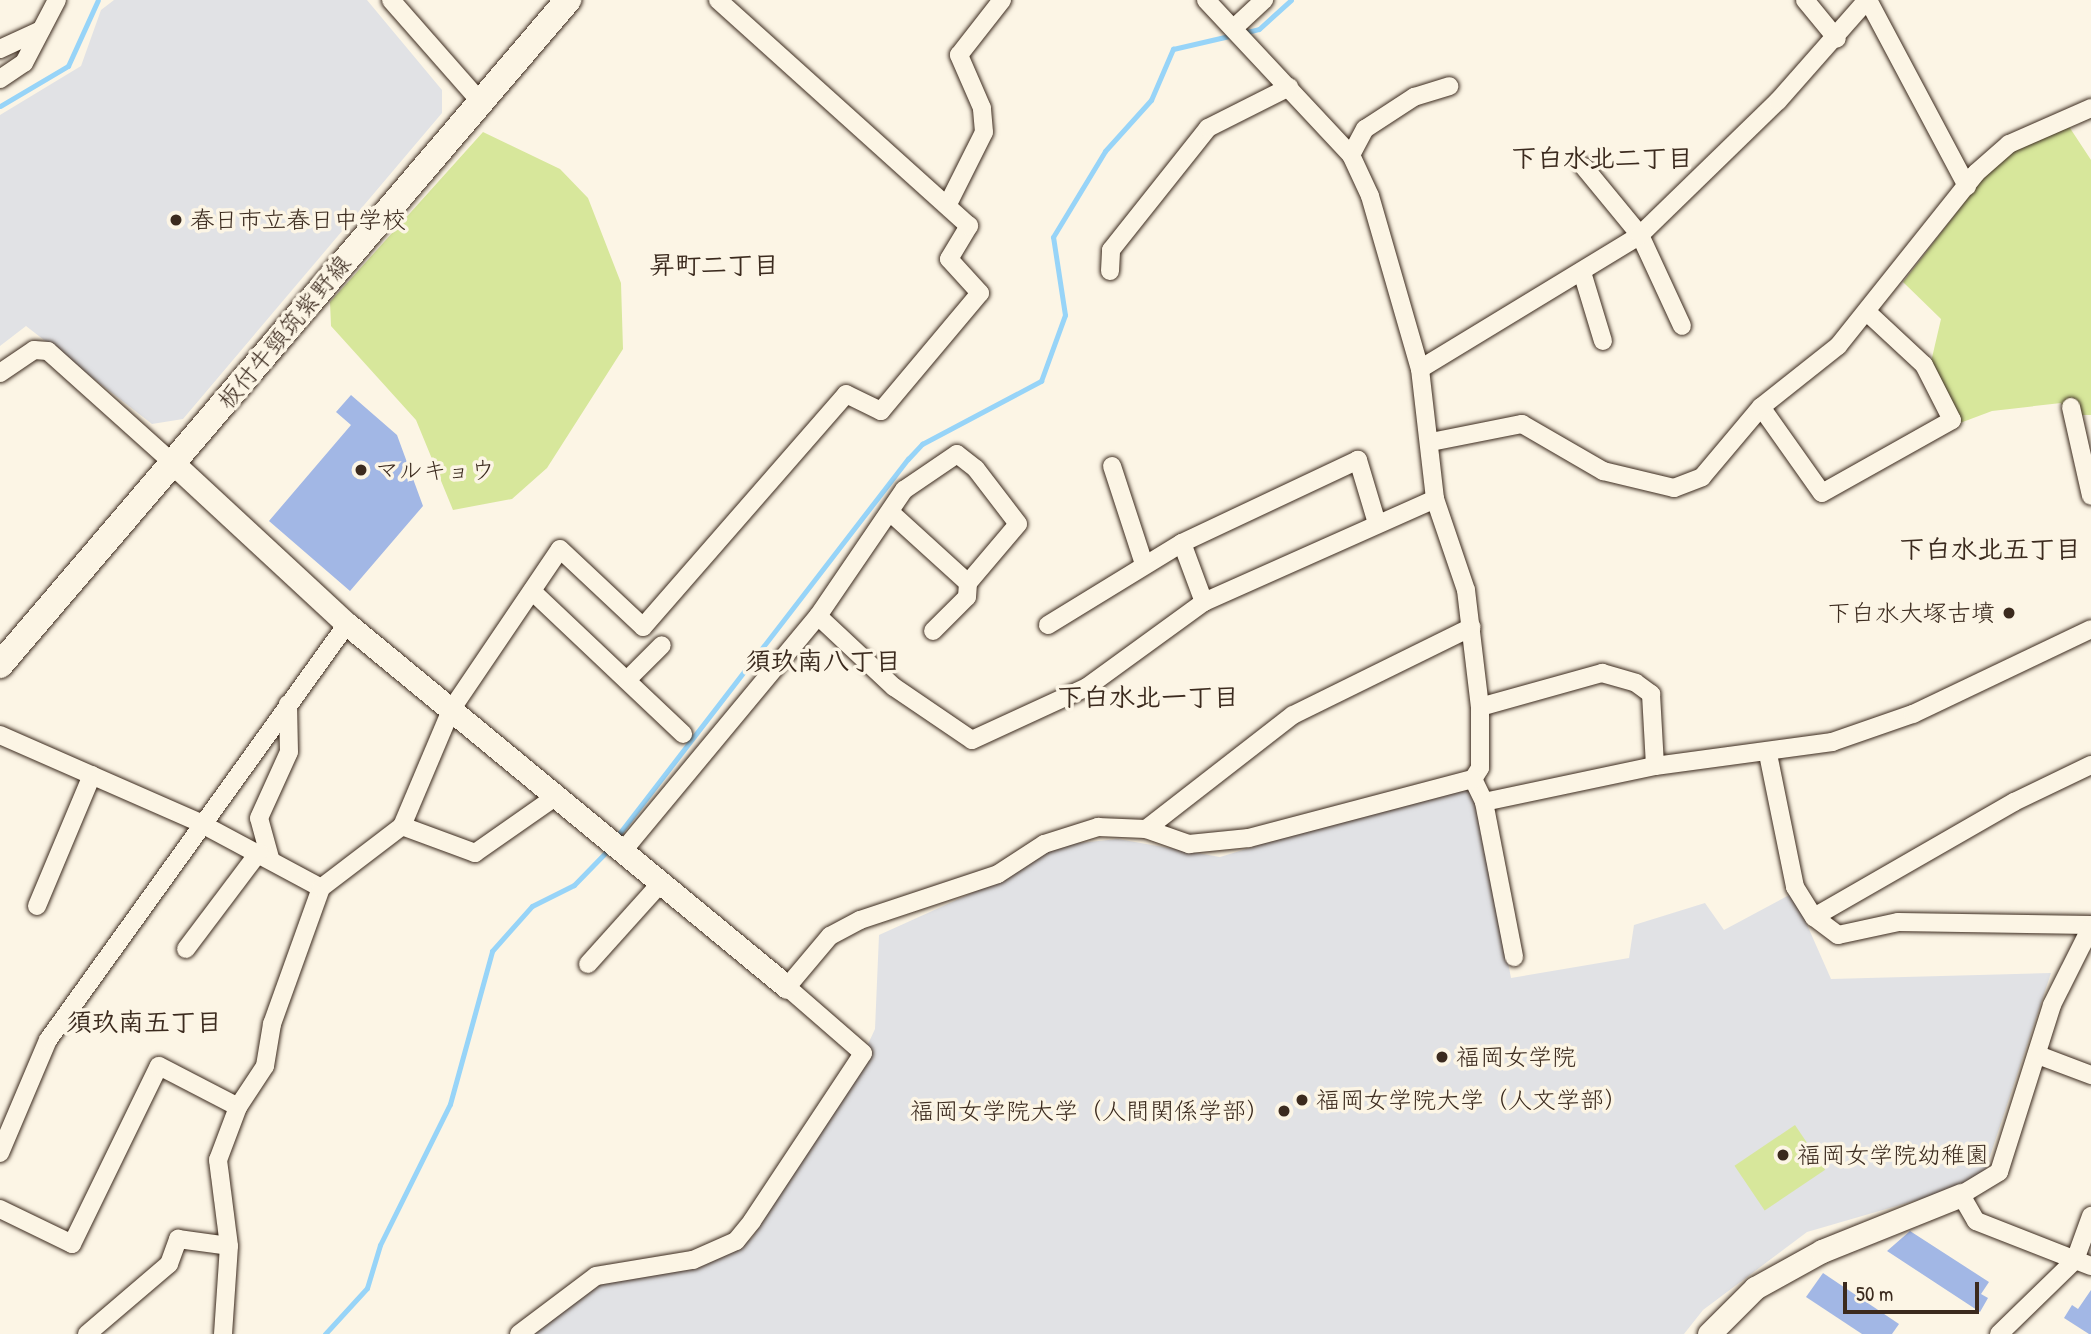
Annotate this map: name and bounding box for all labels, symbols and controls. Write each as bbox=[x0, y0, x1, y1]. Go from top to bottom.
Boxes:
district label: 下白水北二丁目 bbox=[1511, 142, 1693, 174]
place label: 春日市立春日中学校 bbox=[190, 206, 406, 234]
marker: 春日市立春日中学校 bbox=[168, 212, 184, 228]
street label: 板付牛頸筑紫野線 bbox=[211, 249, 357, 415]
district label: 昇町二丁目 bbox=[649, 249, 779, 281]
place label: マルキョウ bbox=[375, 456, 495, 484]
marker: マルキョウ bbox=[353, 462, 369, 478]
district label: 下白水北五丁目 bbox=[1899, 533, 2081, 565]
place label: 下白水大塚古墳 bbox=[1827, 599, 1995, 627]
marker: 下白水大塚古墳 bbox=[2001, 605, 2017, 621]
district label: 須玖南八丁目 bbox=[745, 645, 901, 677]
district label: 下白水北一丁目 bbox=[1057, 681, 1239, 713]
district label: 須玖南五丁目 bbox=[66, 1006, 222, 1038]
place label: 福岡女学院 bbox=[1456, 1043, 1576, 1071]
marker: 福岡女学院 bbox=[1434, 1049, 1450, 1065]
place label: 福岡女学院大学（人文学部） bbox=[1316, 1086, 1628, 1114]
marker: 福岡女学院大学（人文学部） bbox=[1294, 1092, 1310, 1108]
place label: 福岡女学院大学（人間関係学部） bbox=[910, 1097, 1270, 1125]
marker: 福岡女学院大学（人間関係学部） bbox=[1276, 1103, 1292, 1119]
place label: 福岡女学院幼稚園 bbox=[1797, 1141, 1989, 1169]
marker: 福岡女学院幼稚園 bbox=[1775, 1147, 1791, 1163]
scale bar bbox=[1846, 1268, 1982, 1312]
text: 50 m bbox=[1856, 1279, 1893, 1308]

